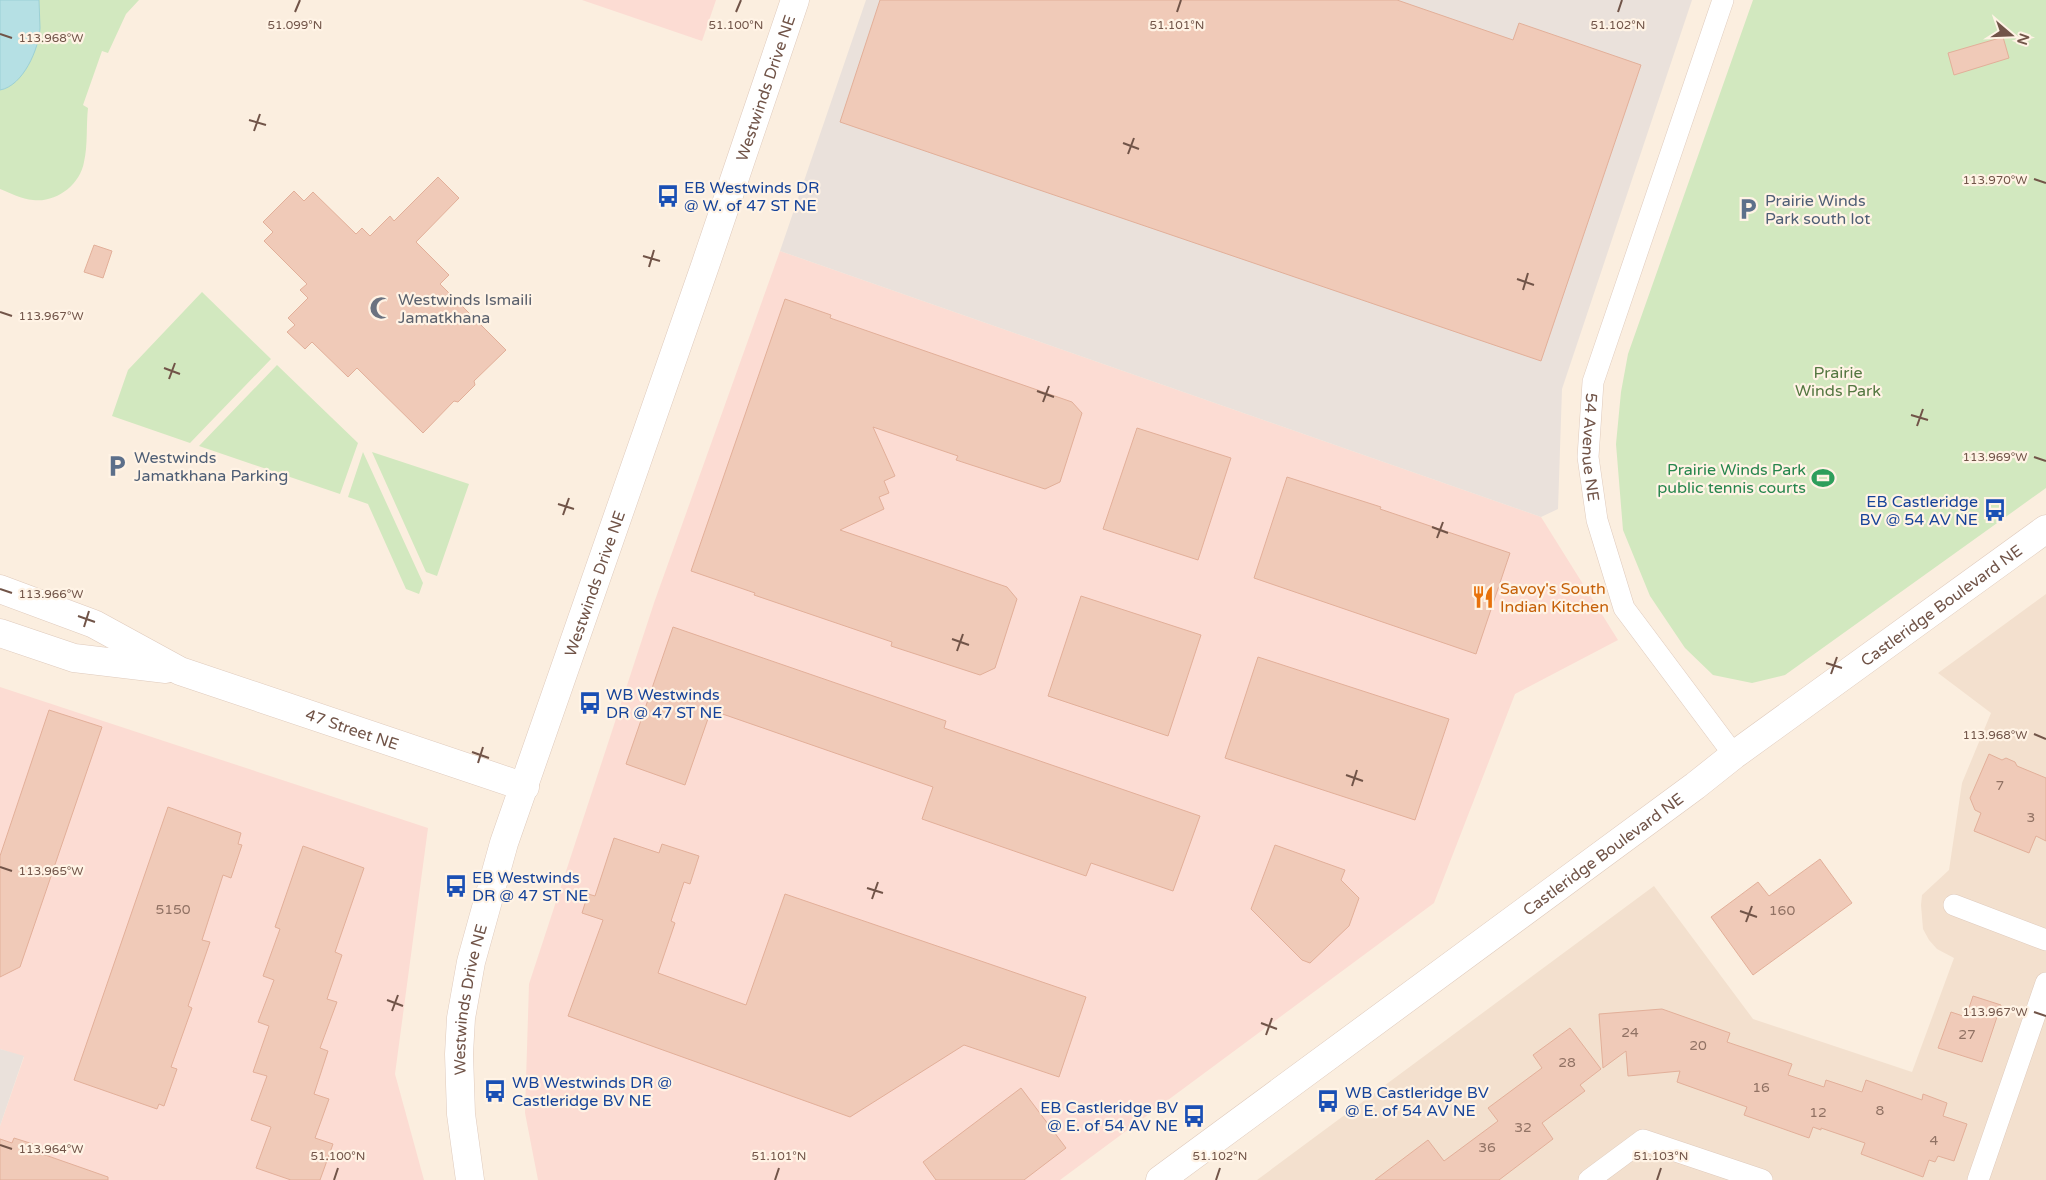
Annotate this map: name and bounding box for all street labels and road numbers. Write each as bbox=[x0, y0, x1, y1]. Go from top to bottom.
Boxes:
street label: Westwinds Drive NE bbox=[732, 13, 800, 164]
street label: 54 Avenue NE bbox=[1577, 392, 1603, 503]
street label: Westwinds Drive NE bbox=[561, 508, 630, 659]
street label: Castleridge Boulevard NE bbox=[1857, 541, 2026, 671]
street label: 47 Street NE bbox=[303, 705, 401, 755]
street label: Castleridge Boulevard NE bbox=[1519, 789, 1688, 920]
street label: Westwinds Drive NE bbox=[450, 922, 492, 1076]

